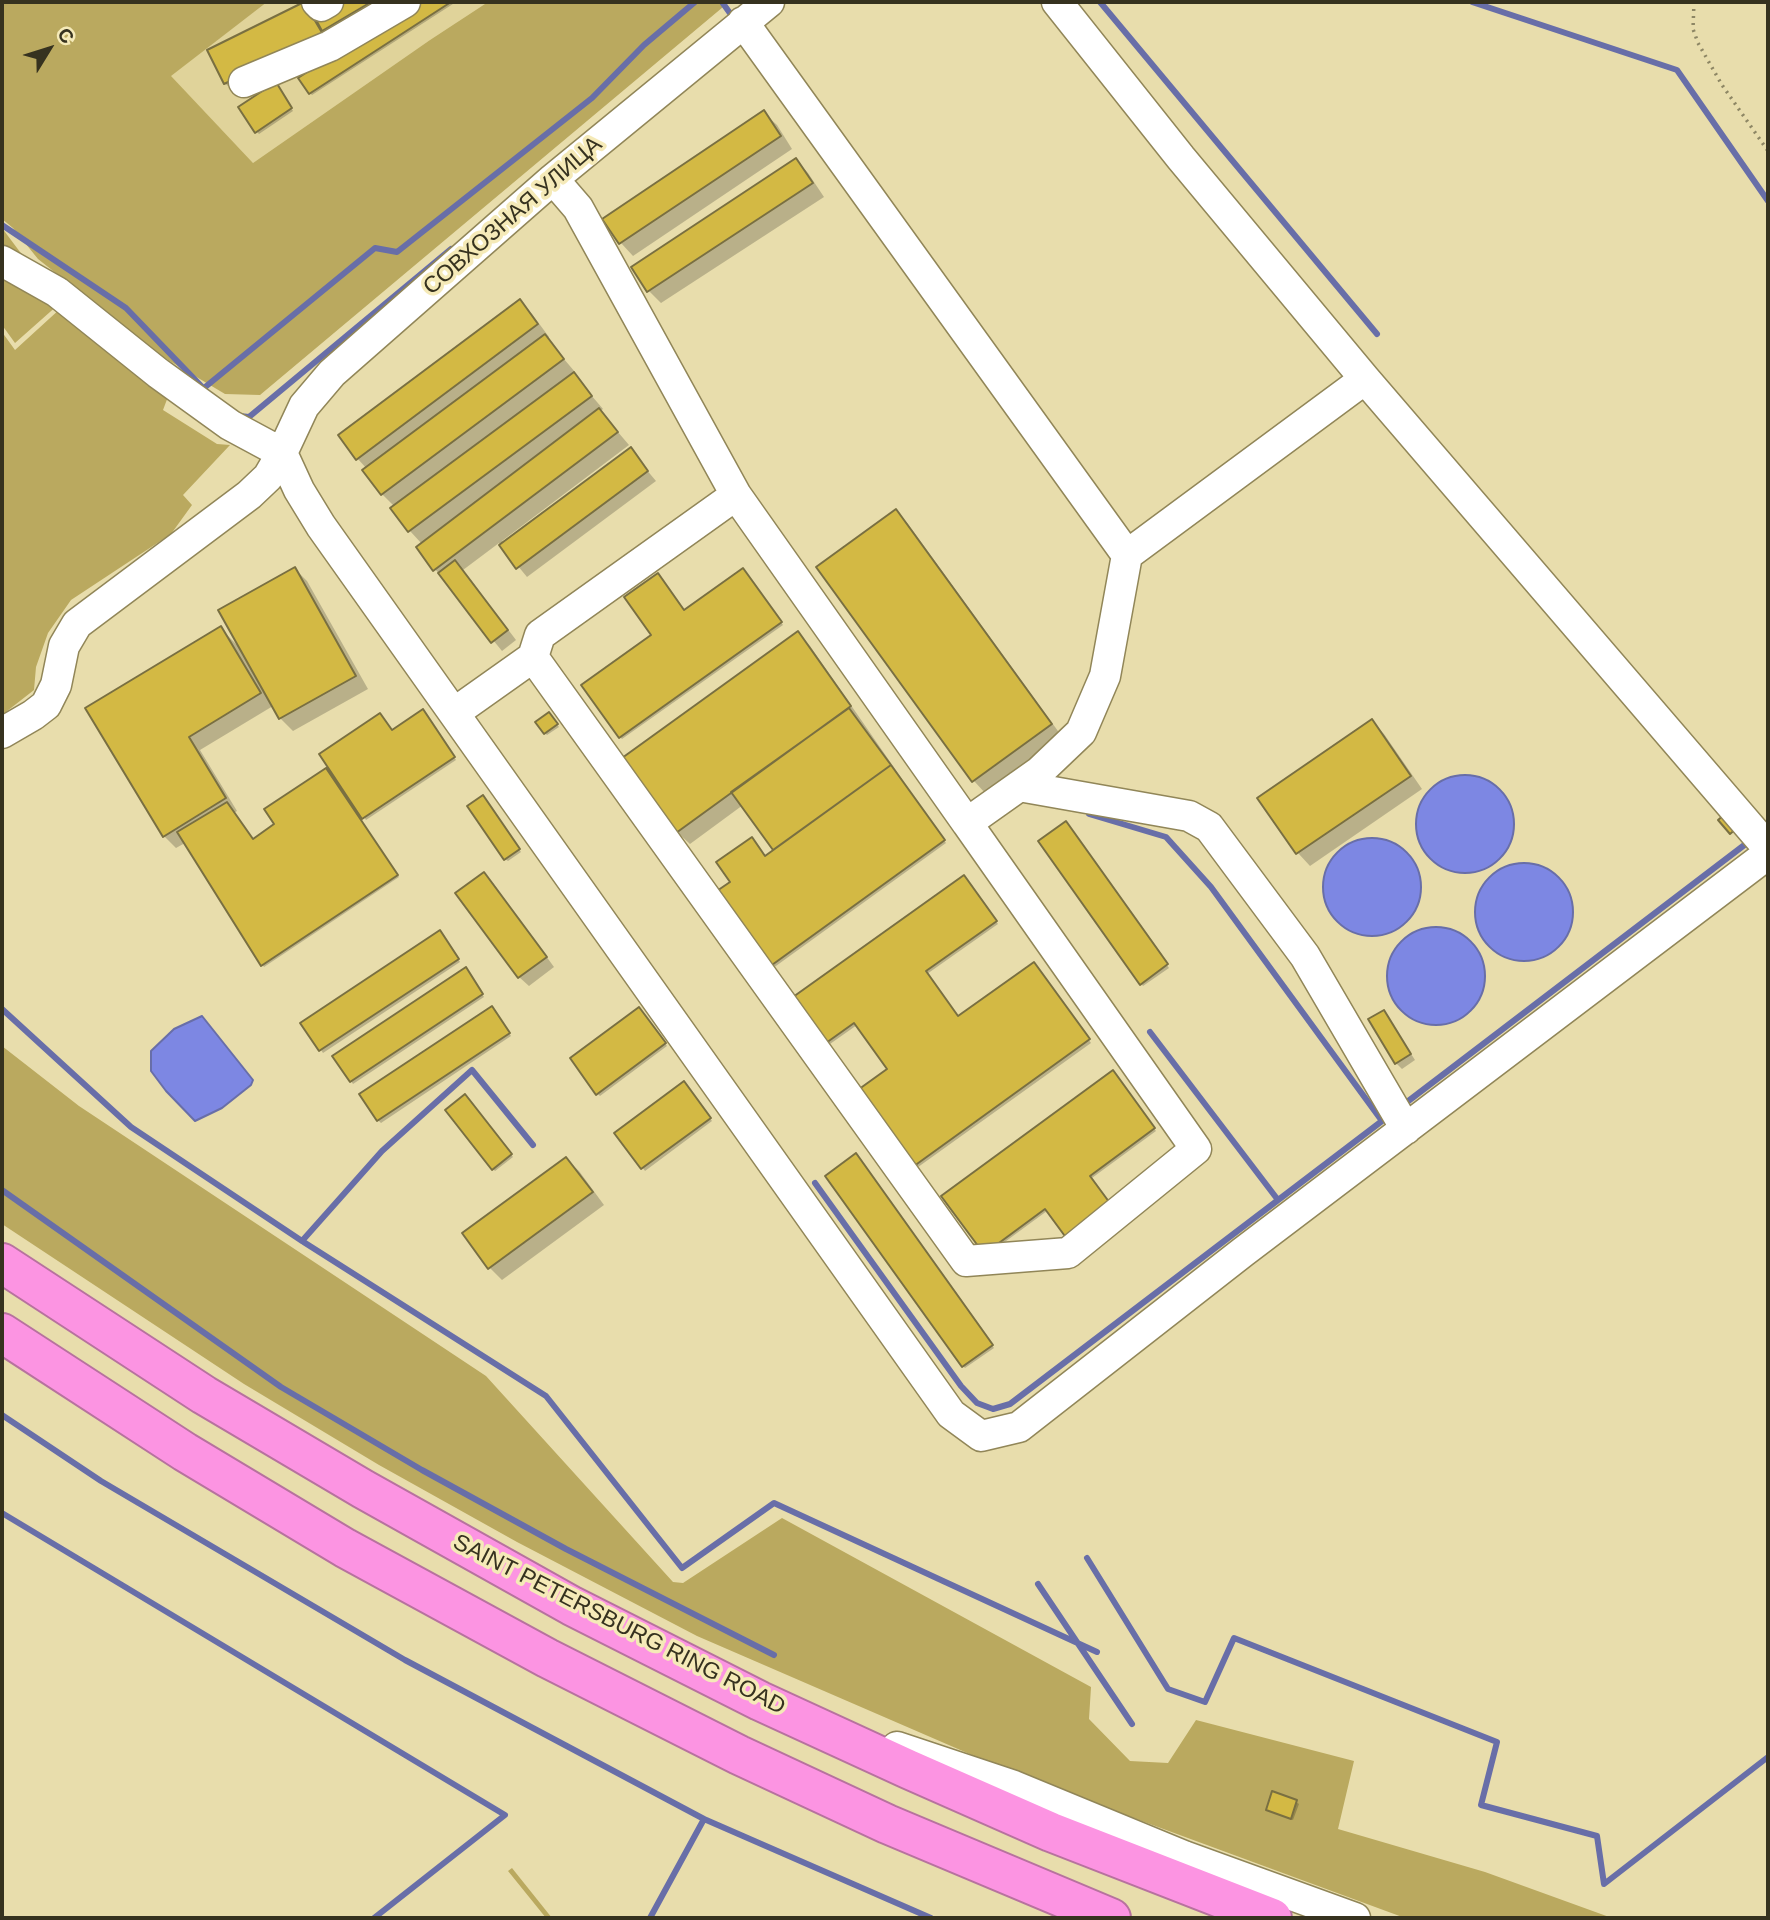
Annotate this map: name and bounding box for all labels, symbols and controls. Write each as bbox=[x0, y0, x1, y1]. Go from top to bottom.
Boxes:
north arrow bbox=[14, 14, 84, 84]
text: С bbox=[53, 24, 78, 48]
street label: СОВХОЗНАЯ УЛИЦА bbox=[418, 131, 608, 301]
street label: SAINT PETERSBURG RING ROAD bbox=[448, 1529, 790, 1721]

